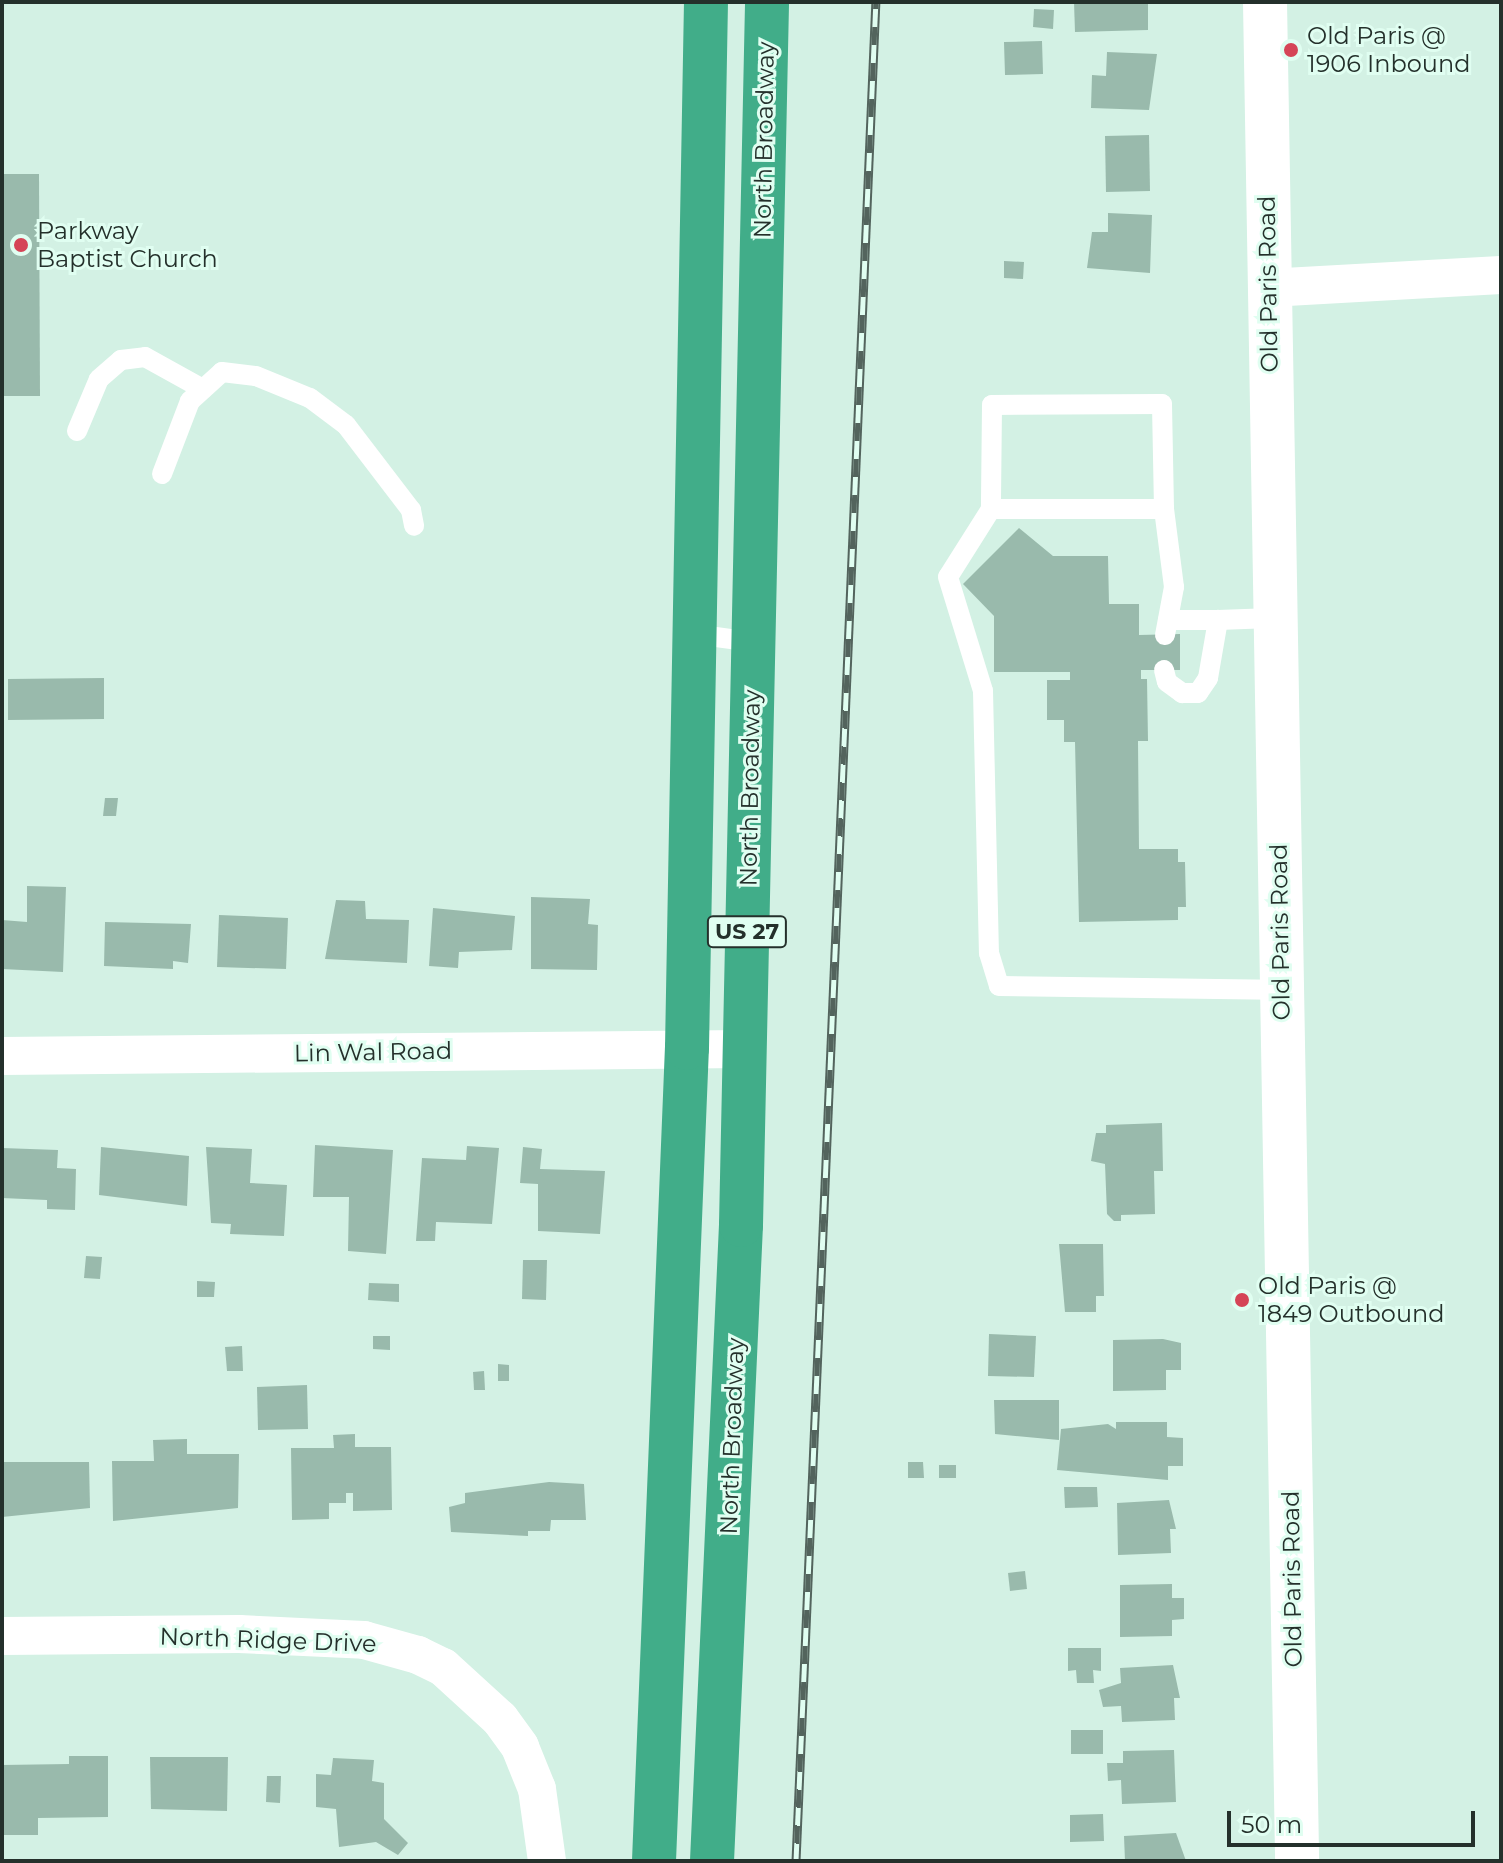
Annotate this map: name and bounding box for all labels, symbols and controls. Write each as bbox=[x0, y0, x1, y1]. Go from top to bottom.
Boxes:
place label: Old Paris @ 1906 Inbound bbox=[1307, 22, 1470, 78]
street label: North Broadway bbox=[748, 41, 780, 239]
marker: Old Paris @ 1906 Inbound bbox=[1282, 41, 1300, 59]
street label: Old Paris Road bbox=[1252, 195, 1284, 373]
place label: Parkway Baptist Church bbox=[37, 217, 218, 273]
marker: Parkway Baptist Church bbox=[12, 236, 30, 254]
street label: North Broadway bbox=[734, 689, 766, 887]
street label: Old Paris Road bbox=[1264, 843, 1296, 1021]
road number: US 27 bbox=[705, 914, 789, 950]
street label: Lin Wal Road bbox=[294, 1036, 452, 1068]
place label: Old Paris @ 1849 Outbound bbox=[1258, 1272, 1445, 1328]
marker: Old Paris @ 1849 Outbound bbox=[1233, 1291, 1251, 1309]
street label: North Broadway bbox=[714, 1337, 750, 1535]
street label: Old Paris Road bbox=[1276, 1490, 1308, 1668]
street label: North Ridge Drive bbox=[159, 1622, 377, 1658]
scale bar bbox=[1231, 1795, 1479, 1845]
text: 50 m bbox=[1241, 1810, 1302, 1839]

